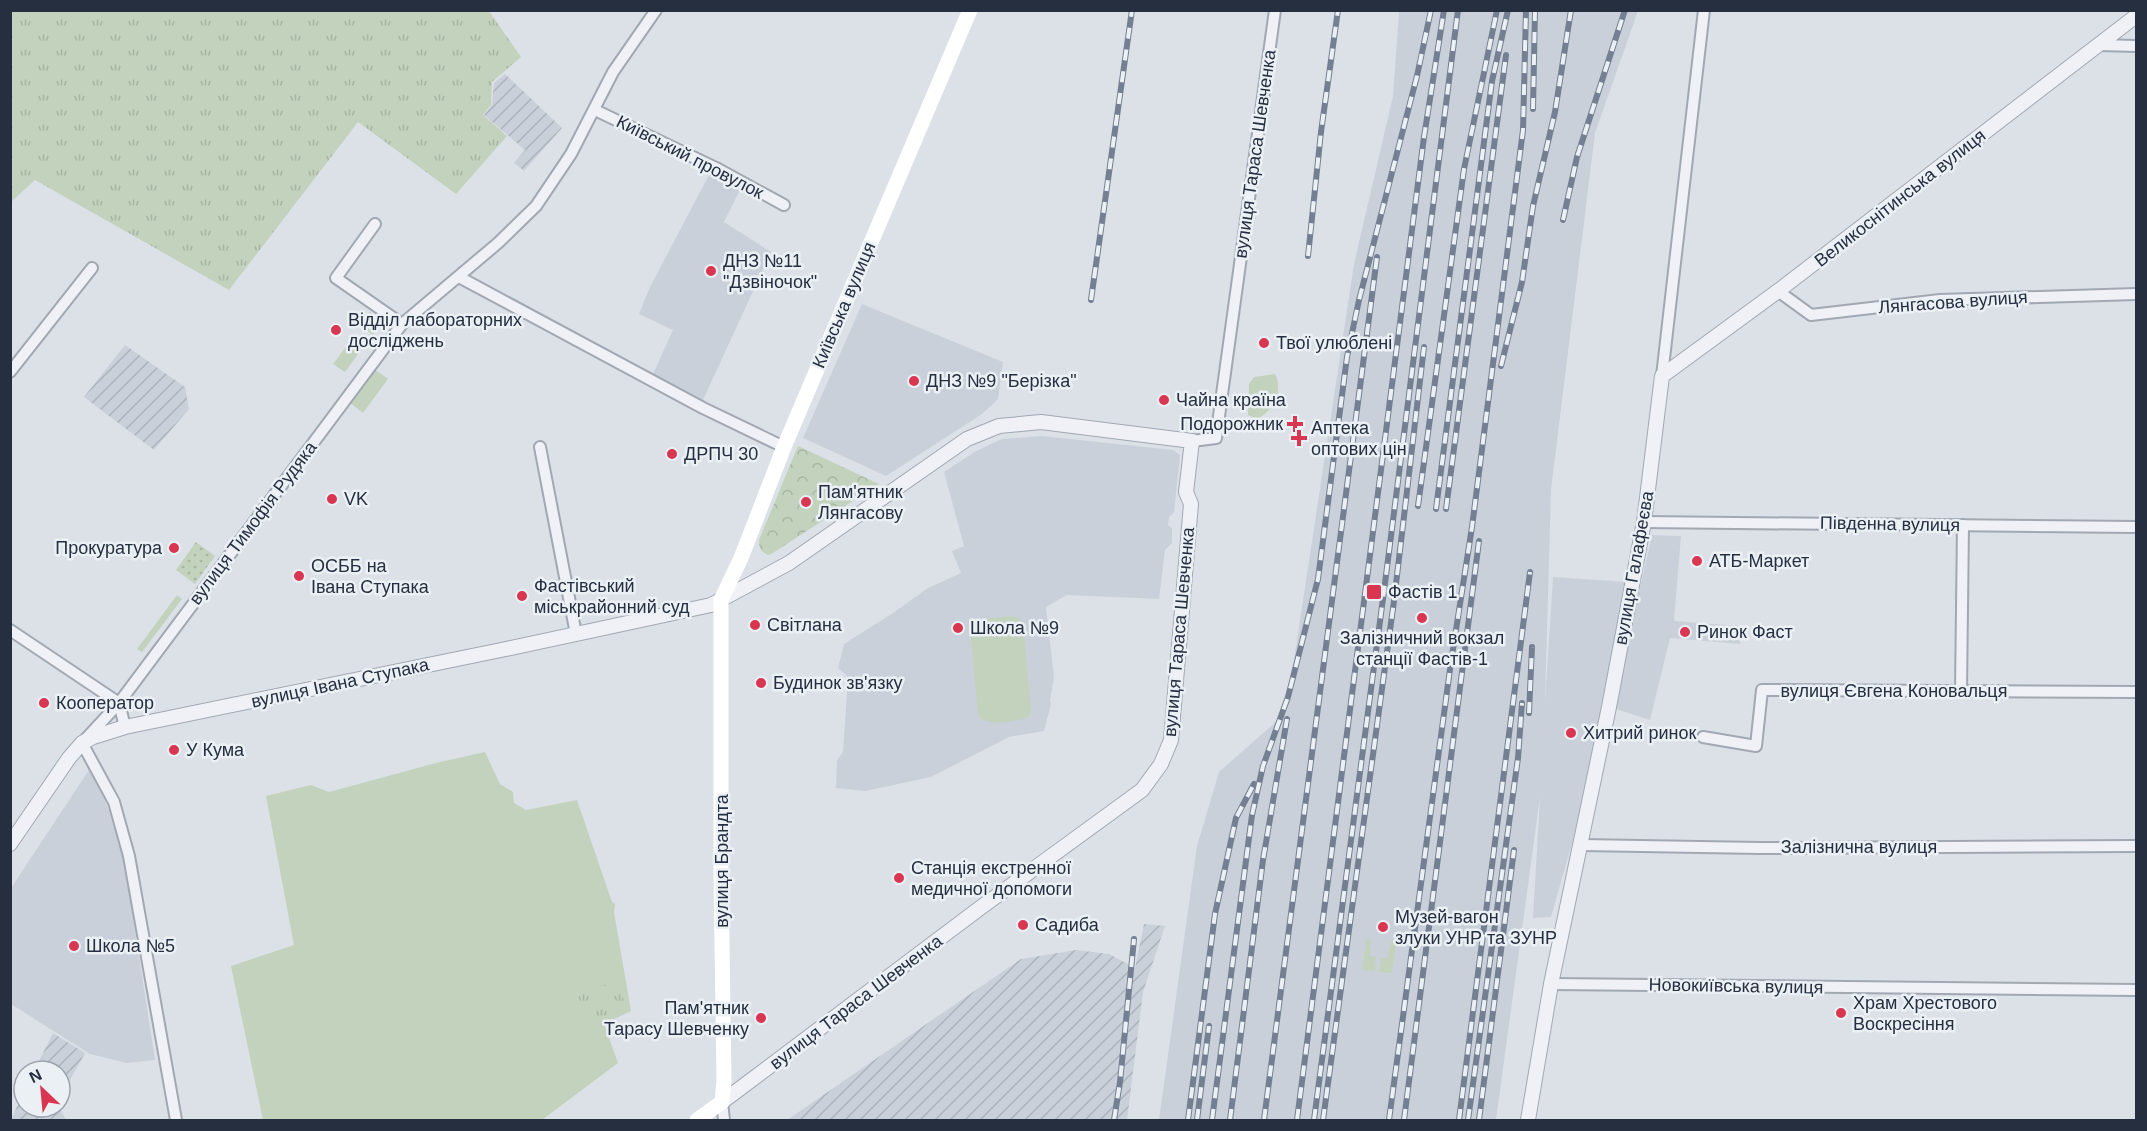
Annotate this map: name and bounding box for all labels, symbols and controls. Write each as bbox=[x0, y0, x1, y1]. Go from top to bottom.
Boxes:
street label: вулиця Тараса Шевченка bbox=[1230, 47, 1280, 260]
street label: Київський провулок bbox=[613, 111, 767, 203]
street label: Великоснітинська вулиця bbox=[1811, 125, 1989, 271]
street label: Київська вулиця bbox=[808, 239, 880, 371]
place label: ДНЗ №11 "Дзвіночок" bbox=[723, 251, 817, 292]
marker: ДНЗ №11 "Дзвіночок" bbox=[704, 264, 718, 278]
street label: Лянгасова вулиця bbox=[1878, 287, 2028, 317]
place label: Відділ лабораторних досліджень bbox=[348, 310, 522, 351]
marker: Відділ лабораторних досліджень bbox=[329, 323, 343, 337]
place label: Твої улюблені bbox=[1276, 333, 1392, 353]
marker: Твої улюблені bbox=[1257, 336, 1271, 350]
place label: ДНЗ №9 "Берізка" bbox=[926, 371, 1077, 391]
marker: ДНЗ №9 "Берізка" bbox=[907, 374, 921, 388]
place label: Чайна країна bbox=[1176, 390, 1287, 410]
marker: Чайна країна bbox=[1157, 393, 1171, 407]
place label: Подорожник bbox=[1180, 414, 1283, 434]
marker: Подорожник bbox=[1288, 417, 1302, 431]
place label: Аптека оптових цін bbox=[1311, 418, 1407, 459]
marker: Аптека оптових цін bbox=[1292, 431, 1306, 445]
street label: вулиця Тимофія Рудяка bbox=[185, 437, 321, 608]
place label: ДРПЧ 30 bbox=[684, 444, 758, 464]
marker: ДРПЧ 30 bbox=[665, 447, 679, 461]
place label: Пам'ятник Лянгасову bbox=[818, 482, 903, 523]
street label: вулиця Галафеєва bbox=[1611, 488, 1658, 647]
place label: VK bbox=[344, 489, 368, 509]
marker: VK bbox=[325, 492, 339, 506]
marker: Пам'ятник Лянгасову bbox=[799, 495, 813, 509]
street label: Південна вулиця bbox=[1820, 513, 1960, 535]
street label: вулиця Тараса Шевченка bbox=[1160, 525, 1198, 738]
place label: Прокуратура bbox=[55, 538, 163, 558]
marker: Прокуратура bbox=[167, 541, 181, 555]
place label: АТБ-Маркет bbox=[1709, 551, 1809, 571]
marker: АТБ-Маркет bbox=[1690, 554, 1704, 568]
place label: ОСББ на Івана Ступака bbox=[311, 556, 430, 597]
marker: ОСББ на Івана Ступака bbox=[292, 569, 306, 583]
place label: Фастівський міськрайонний суд bbox=[534, 576, 690, 617]
place label: Фастів 1 bbox=[1388, 582, 1458, 602]
marker: Фастів 1 bbox=[1365, 583, 1383, 601]
marker: Фастівський міськрайонний суд bbox=[515, 589, 529, 603]
marker: Залізничний вокзал станції Фастів-1 bbox=[1415, 611, 1429, 625]
place label: Світлана bbox=[767, 615, 843, 635]
marker: Світлана bbox=[748, 618, 762, 632]
place label: Школа №9 bbox=[970, 618, 1059, 638]
marker: Школа №9 bbox=[951, 621, 965, 635]
place label: Ринок Фаст bbox=[1697, 622, 1793, 642]
marker: Ринок Фаст bbox=[1678, 625, 1692, 639]
place label: Залізничний вокзал станції Фастів-1 bbox=[1340, 628, 1504, 669]
street label: вулиця Івана Ступака bbox=[249, 654, 432, 712]
place label: Будинок зв'язку bbox=[773, 673, 903, 693]
marker: Будинок зв'язку bbox=[754, 676, 768, 690]
street label: вулиця Євгена Коновальця bbox=[1781, 681, 2007, 701]
place label: Кооператор bbox=[56, 693, 154, 713]
marker: Кооператор bbox=[37, 696, 51, 710]
place label: Хитрий ринок bbox=[1583, 723, 1696, 743]
marker: Хитрий ринок bbox=[1564, 726, 1578, 740]
place label: У Кума bbox=[186, 740, 245, 760]
marker: У Кума bbox=[167, 743, 181, 757]
street label: вулиця Брандта bbox=[712, 793, 732, 928]
street label: Залізнична вулиця bbox=[1781, 837, 1937, 857]
place label: Станція екстренної медичної допомоги bbox=[911, 858, 1072, 899]
marker: Станція екстренної медичної допомоги bbox=[892, 871, 906, 885]
place label: Музей-вагон злуки УНР та ЗУНР bbox=[1395, 907, 1557, 948]
place label: Садиба bbox=[1035, 915, 1100, 935]
marker: Садиба bbox=[1016, 918, 1030, 932]
marker: Музей-вагон злуки УНР та ЗУНР bbox=[1376, 920, 1390, 934]
street label: вулиця Тараса Шевченка bbox=[766, 930, 947, 1073]
place label: Школа №5 bbox=[86, 936, 175, 956]
marker: Школа №5 bbox=[67, 939, 81, 953]
street label: Новокиївська вулиця bbox=[1648, 974, 1824, 998]
place label: Храм Хрестового Воскресіння bbox=[1853, 993, 1997, 1034]
place label: Пам'ятник Тарасу Шевченку bbox=[604, 998, 749, 1039]
marker: Храм Хрестового Воскресіння bbox=[1834, 1006, 1848, 1020]
marker: Пам'ятник Тарасу Шевченку bbox=[754, 1011, 768, 1025]
north arrow bbox=[12, 1059, 72, 1119]
text: N bbox=[27, 1066, 45, 1086]

